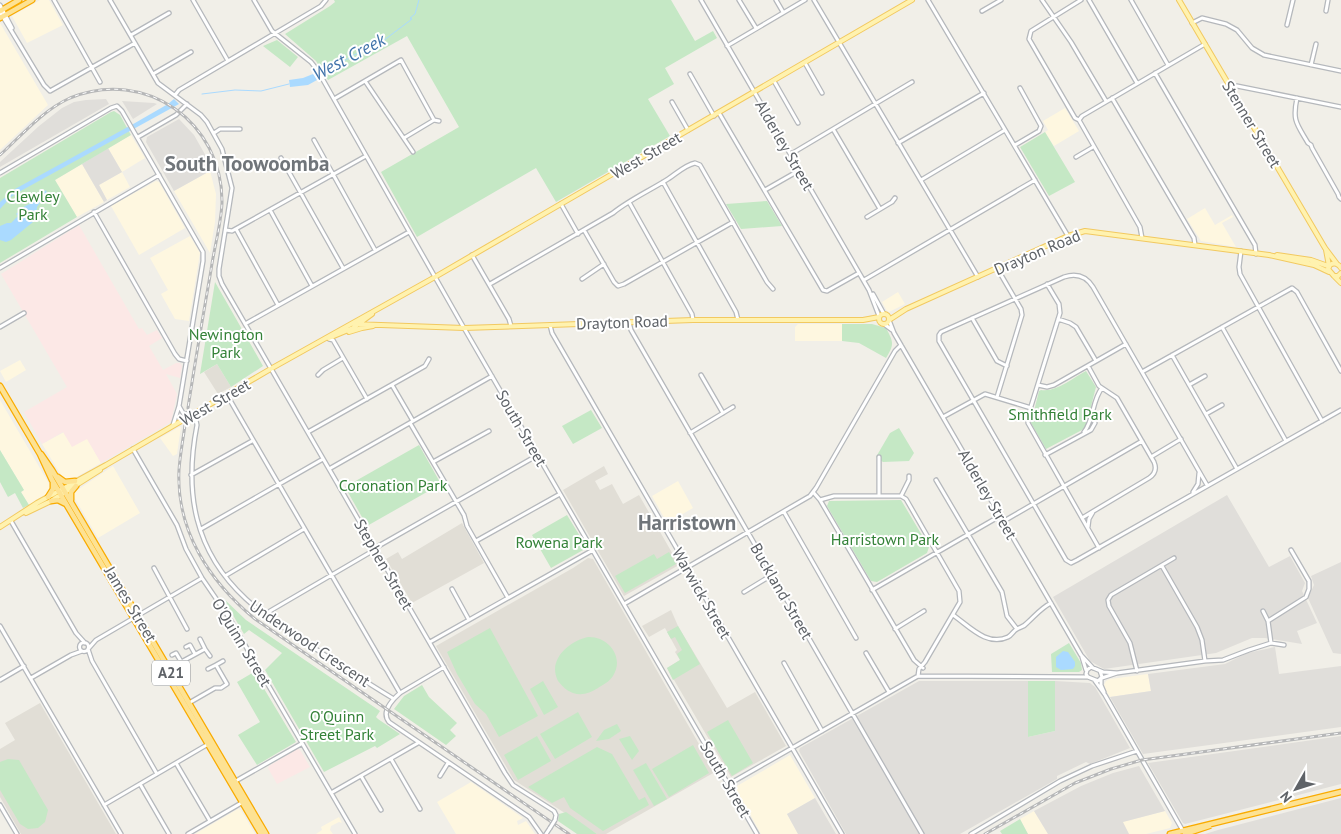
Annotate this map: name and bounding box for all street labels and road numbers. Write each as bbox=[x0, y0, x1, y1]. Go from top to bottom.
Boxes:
street label: Stenner Street bbox=[1218, 77, 1286, 172]
street label: Alderley Street bbox=[751, 96, 819, 194]
street label: West Street bbox=[607, 127, 685, 183]
street label: Drayton Road bbox=[991, 225, 1083, 279]
street label: Drayton Road bbox=[576, 310, 668, 334]
street label: West Street bbox=[176, 374, 254, 430]
street label: South Street bbox=[492, 386, 552, 470]
street label: Alderley Street bbox=[954, 445, 1022, 543]
street label: Stephen Street bbox=[350, 515, 418, 613]
street label: Buckland Street bbox=[746, 539, 818, 643]
street label: Warwick Street bbox=[668, 544, 736, 642]
street label: James Street bbox=[100, 561, 162, 646]
street label: O'Quinn Street bbox=[208, 594, 277, 690]
street label: Underwood Crescent bbox=[246, 595, 375, 691]
road number: A21 bbox=[152, 660, 190, 686]
street label: South Street bbox=[696, 737, 756, 821]

